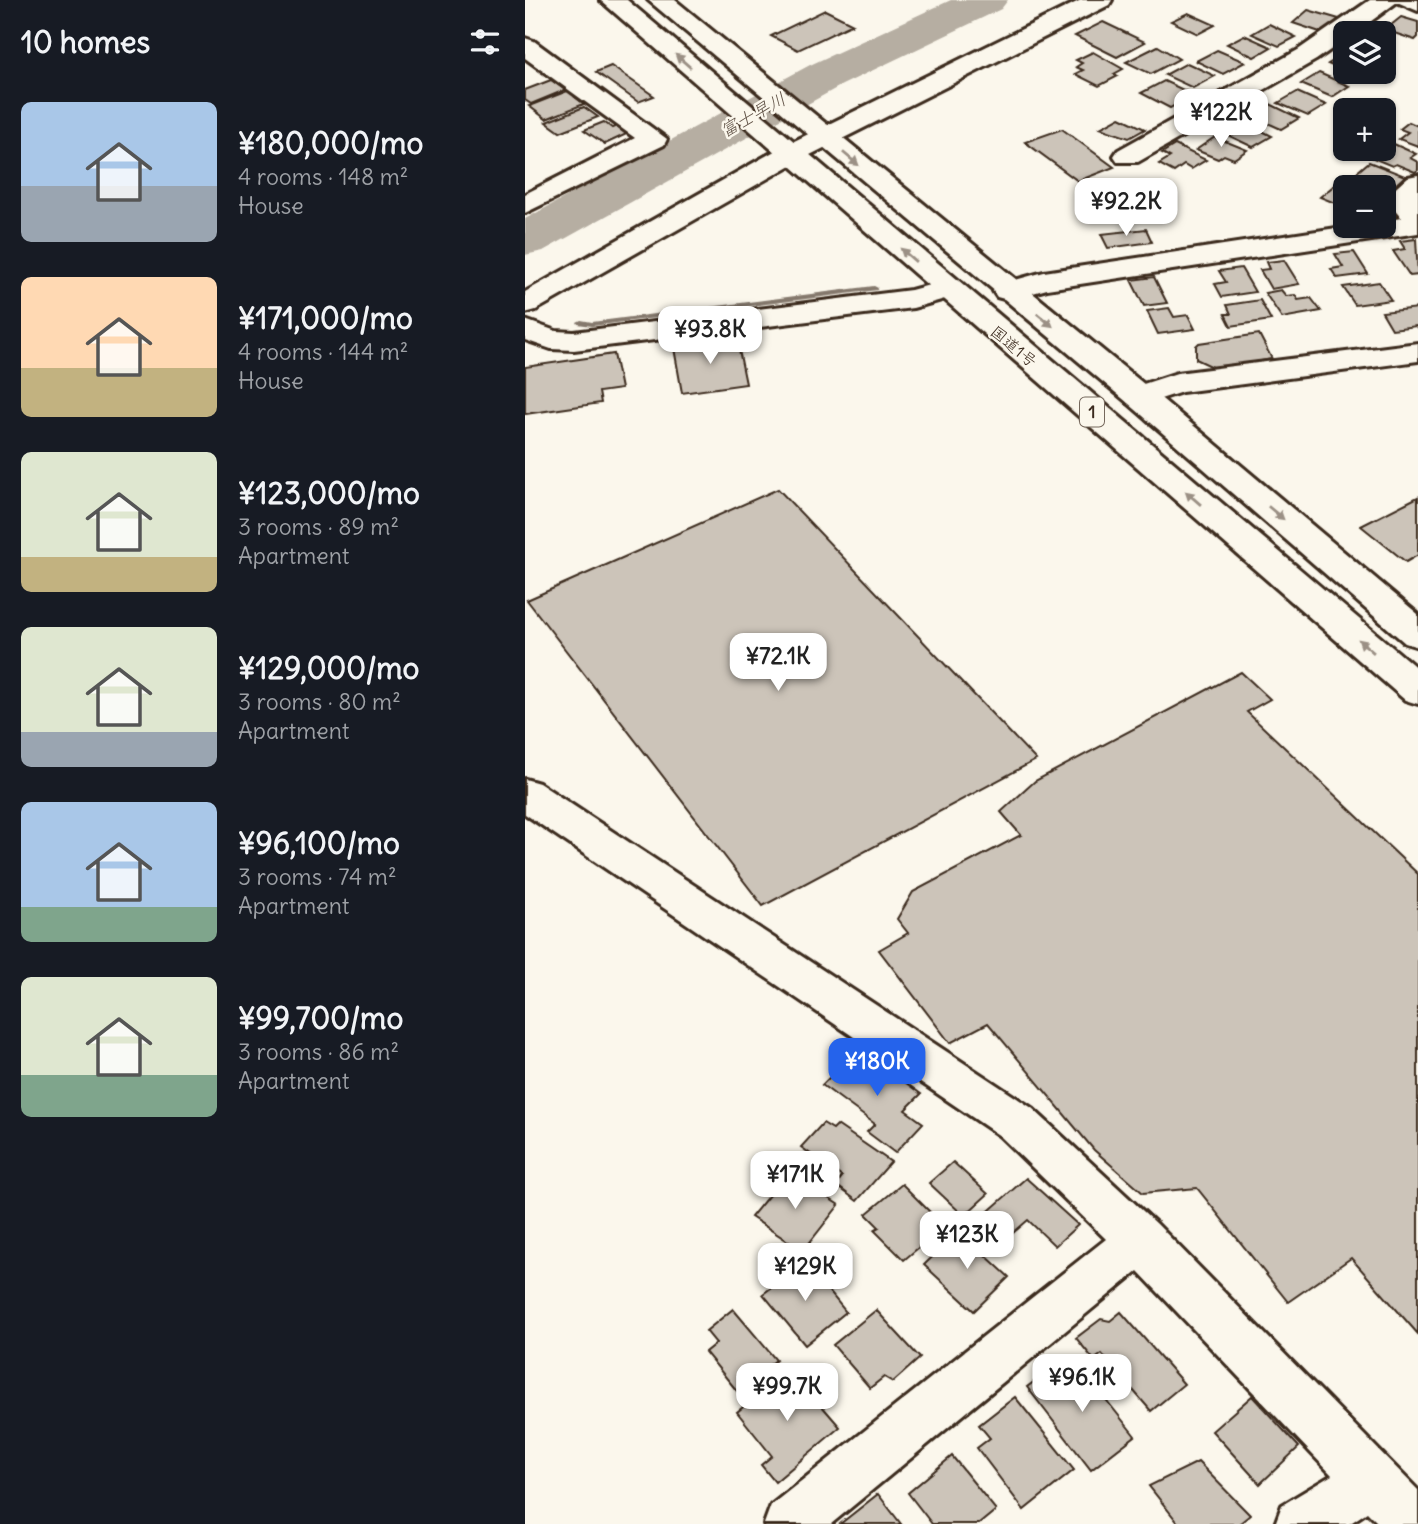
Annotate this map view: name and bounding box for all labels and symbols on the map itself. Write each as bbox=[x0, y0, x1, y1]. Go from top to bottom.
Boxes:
one-way arrow bbox=[674, 53, 692, 69]
water label: 富士早川 bbox=[716, 87, 790, 142]
pin: ¥122K bbox=[1172, 90, 1270, 149]
one-way arrow bbox=[843, 151, 860, 166]
pin: ¥92.2K bbox=[1069, 178, 1183, 238]
one-way arrow bbox=[899, 248, 917, 263]
pin: ¥93.8K bbox=[653, 306, 767, 366]
one-way arrow bbox=[1036, 313, 1054, 328]
street label: 国道1号 bbox=[987, 321, 1041, 371]
road number: 1 bbox=[1080, 398, 1104, 426]
one-way arrow bbox=[1185, 491, 1202, 506]
one-way arrow bbox=[1268, 505, 1285, 520]
pin: ¥72.1K bbox=[721, 634, 835, 693]
one-way arrow bbox=[1357, 638, 1375, 654]
pin: ¥180K bbox=[828, 1038, 926, 1098]
pin: ¥171K bbox=[746, 1152, 844, 1211]
pin: ¥123K bbox=[918, 1212, 1016, 1271]
pin: ¥129K bbox=[756, 1244, 854, 1303]
pin: ¥96.1K bbox=[1025, 1354, 1139, 1414]
pin: ¥99.7K bbox=[730, 1364, 844, 1423]

